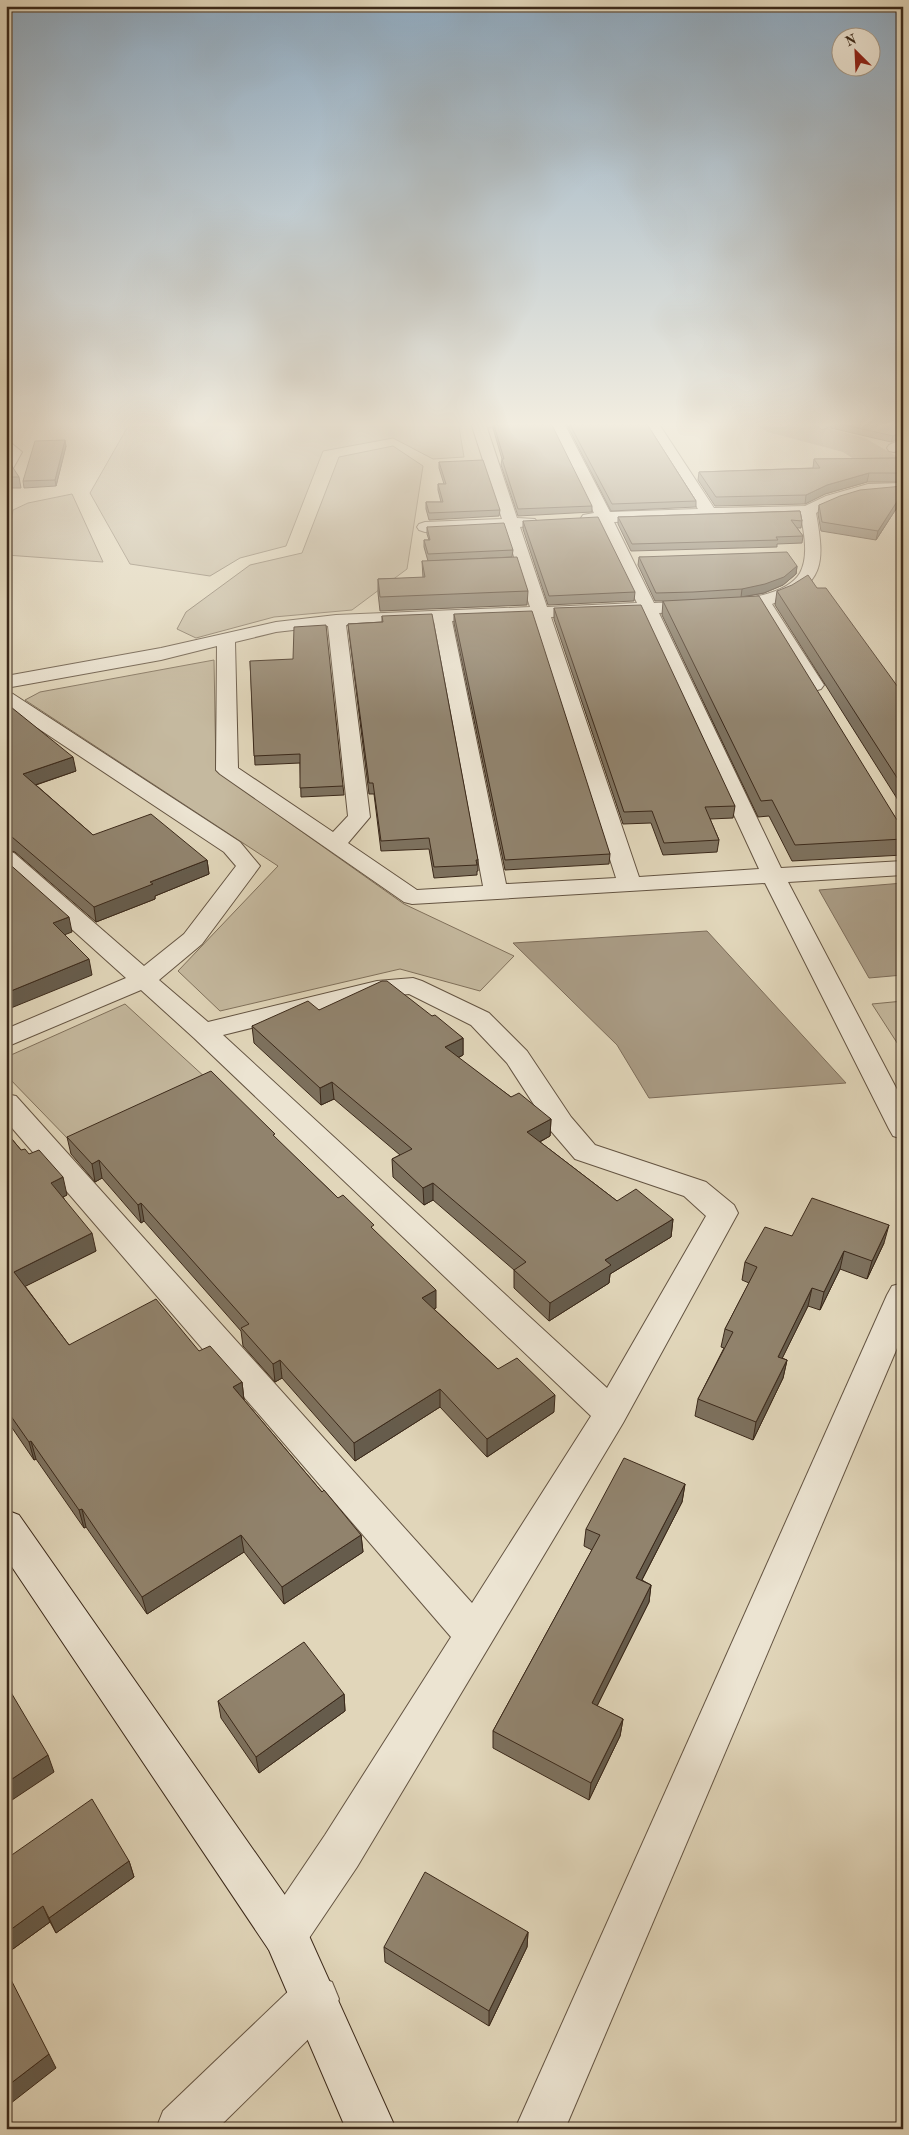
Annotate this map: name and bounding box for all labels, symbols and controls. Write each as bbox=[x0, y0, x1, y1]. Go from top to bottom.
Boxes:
north arrow bbox=[832, 28, 882, 78]
text: N bbox=[843, 32, 859, 50]

